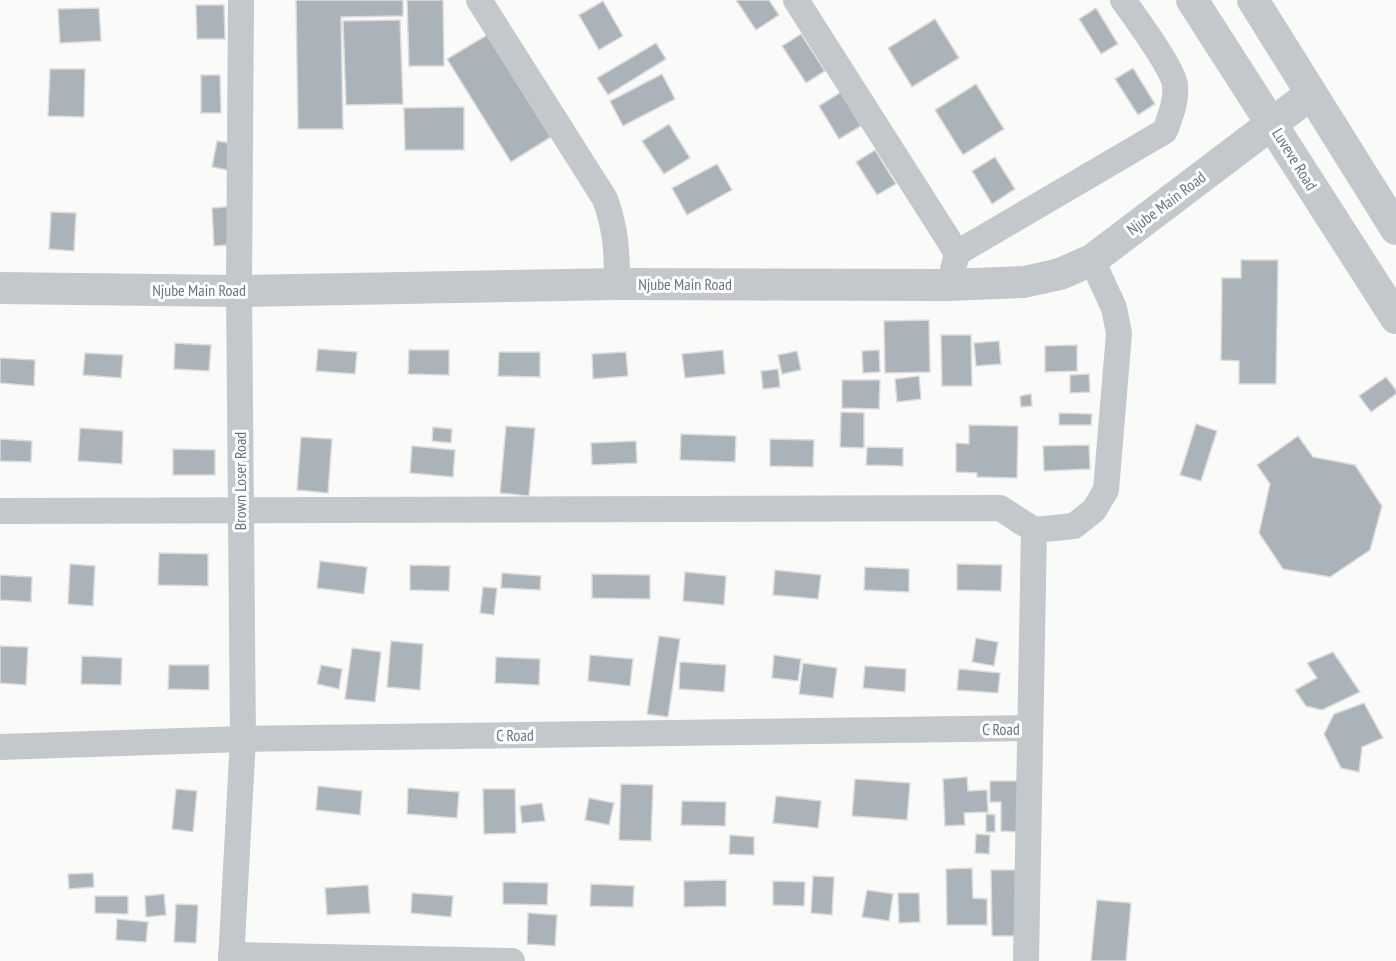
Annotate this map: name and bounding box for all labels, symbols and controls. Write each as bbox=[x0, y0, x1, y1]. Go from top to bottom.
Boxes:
street label: Luveve Road bbox=[1268, 124, 1322, 194]
street label: Njube Main Road bbox=[1123, 167, 1209, 239]
street label: Njube Main Road bbox=[638, 274, 732, 294]
street label: Njube Main Road bbox=[152, 280, 246, 300]
street label: Brown Loser Road bbox=[230, 432, 250, 530]
street label: C Road bbox=[982, 719, 1020, 739]
street label: C Road bbox=[496, 725, 534, 745]

